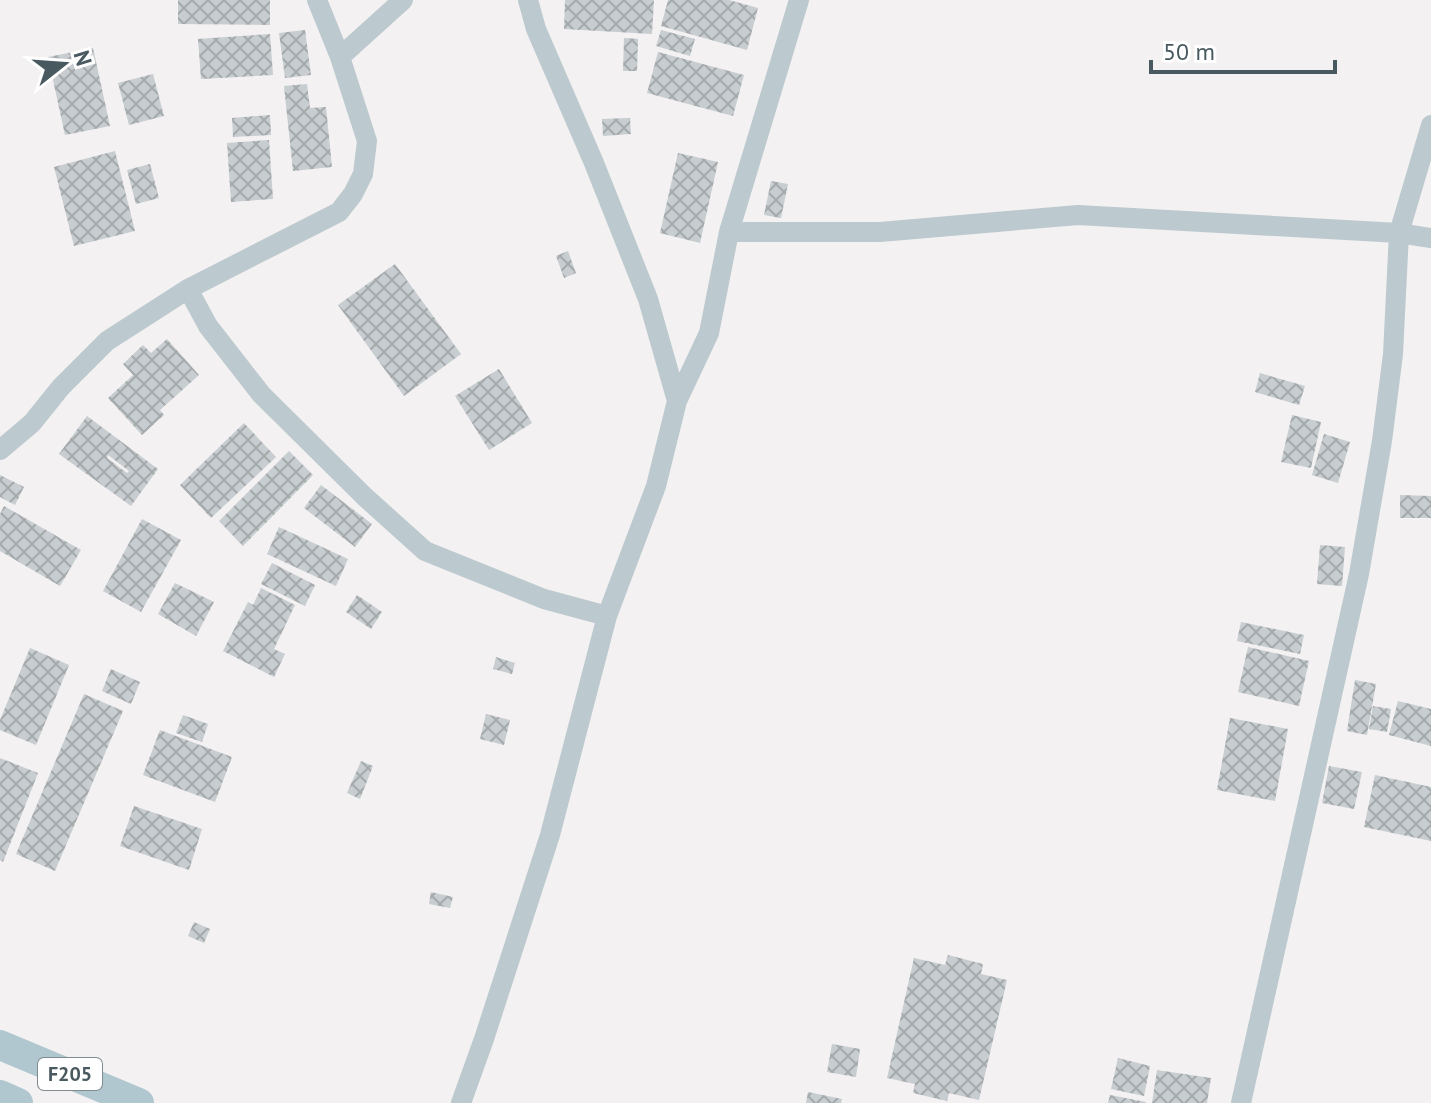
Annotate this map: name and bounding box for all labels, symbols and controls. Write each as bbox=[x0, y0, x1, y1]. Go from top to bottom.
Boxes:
north arrow bbox=[24, 24, 104, 104]
scale bar bbox=[1151, 24, 1335, 74]
text: 50 m bbox=[1163, 36, 1215, 67]
text: N bbox=[68, 47, 99, 69]
road number: F205 bbox=[38, 1058, 102, 1090]

